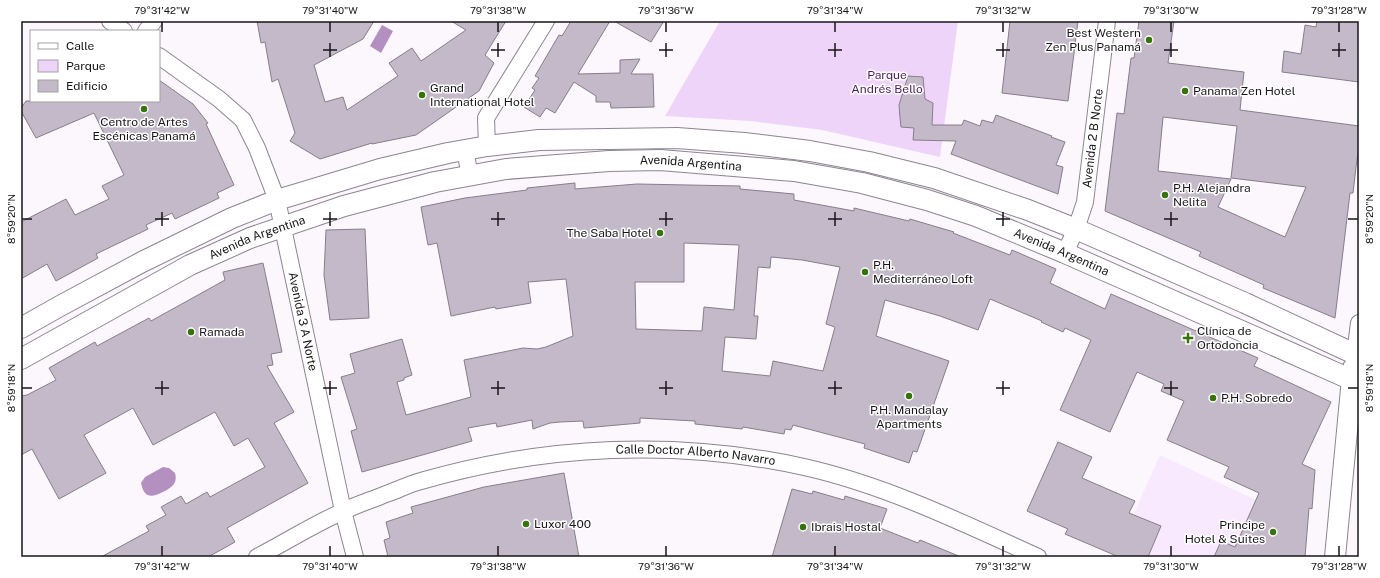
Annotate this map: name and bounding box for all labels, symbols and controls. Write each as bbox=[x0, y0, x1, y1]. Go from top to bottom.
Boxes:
text: 79°31'42"W bbox=[134, 4, 190, 16]
text: 79°31'40"W bbox=[302, 4, 358, 16]
text: 79°31'38"W bbox=[470, 4, 526, 16]
text: 79°31'36"W bbox=[638, 4, 694, 16]
text: 79°31'34"W bbox=[807, 4, 863, 16]
text: 79°31'32"W bbox=[975, 4, 1031, 16]
text: 79°31'30"W bbox=[1143, 4, 1199, 16]
text: 79°31'28"W bbox=[1311, 4, 1367, 16]
place label: Best Western Zen Plus Panamá bbox=[1045, 26, 1141, 54]
legend bbox=[30, 30, 160, 102]
marker: Best Western Zen Plus Panamá bbox=[1144, 35, 1154, 45]
text: Calle bbox=[66, 39, 95, 53]
text: Parque bbox=[66, 59, 106, 73]
park label: Parque Andrés Bello bbox=[851, 68, 923, 96]
text: Edificio bbox=[66, 79, 108, 93]
place label: Grand International Hotel bbox=[430, 81, 535, 109]
place label: Panama Zen Hotel bbox=[1193, 84, 1296, 98]
marker: Panama Zen Hotel bbox=[1180, 86, 1190, 96]
street label: Avenida 2 B Norte bbox=[1080, 88, 1106, 189]
marker: Grand International Hotel bbox=[417, 90, 427, 100]
marker: Centro de Artes Escénicas Panamá bbox=[139, 104, 149, 114]
place label: Centro de Artes Escénicas Panamá bbox=[92, 115, 196, 143]
street label: Avenida Argentina bbox=[640, 153, 742, 174]
place label: P.H. Alejandra Nelita bbox=[1173, 181, 1251, 209]
marker: P.H. Alejandra Nelita bbox=[1160, 190, 1170, 200]
text: 8°59'20"N bbox=[5, 194, 17, 244]
text: 8°59'20"N bbox=[1363, 194, 1375, 244]
street label: Avenida Argentina bbox=[207, 213, 307, 263]
street label: Avenida Argentina bbox=[1012, 225, 1111, 279]
place label: The Saba Hotel bbox=[566, 226, 652, 240]
marker: The Saba Hotel bbox=[655, 228, 665, 238]
place label: P.H. Mediterráneo Loft bbox=[873, 258, 974, 286]
marker: P.H. Mediterráneo Loft bbox=[860, 267, 870, 277]
street label: Avenida 3 A Norte bbox=[285, 271, 320, 372]
place label: Clínica de Ortodoncia bbox=[1197, 324, 1258, 352]
place label: Ramada bbox=[199, 325, 244, 339]
marker: Ramada bbox=[186, 327, 196, 337]
marker: Clínica de Ortodoncia bbox=[1182, 332, 1194, 344]
text: 8°59'18"N bbox=[5, 364, 17, 412]
text: 8°59'18"N bbox=[1363, 364, 1375, 412]
marker: P.H. Mandalay Apartments bbox=[904, 391, 914, 401]
place label: P.H. Sobredo bbox=[1221, 391, 1292, 405]
marker: P.H. Sobredo bbox=[1208, 393, 1218, 403]
place label: P.H. Mandalay Apartments bbox=[870, 403, 949, 431]
street label: Calle Doctor Alberto Navarro bbox=[615, 442, 777, 468]
place label: Luxor 400 bbox=[534, 517, 591, 531]
place label: Principe Hotel & Suites bbox=[1185, 518, 1265, 546]
marker: Luxor 400 bbox=[521, 519, 531, 529]
place label: Ibrais Hostal bbox=[811, 520, 882, 534]
marker: Ibrais Hostal bbox=[798, 522, 808, 532]
marker: Principe Hotel & Suites bbox=[1268, 527, 1278, 537]
text: 79°31'42"W bbox=[134, 560, 190, 572]
text: 79°31'40"W bbox=[302, 560, 358, 572]
text: 79°31'38"W bbox=[470, 560, 526, 572]
text: 79°31'36"W bbox=[638, 560, 694, 572]
text: 79°31'34"W bbox=[807, 560, 863, 572]
text: 79°31'32"W bbox=[975, 560, 1031, 572]
text: 79°31'30"W bbox=[1143, 560, 1199, 572]
text: 79°31'28"W bbox=[1311, 560, 1367, 572]

